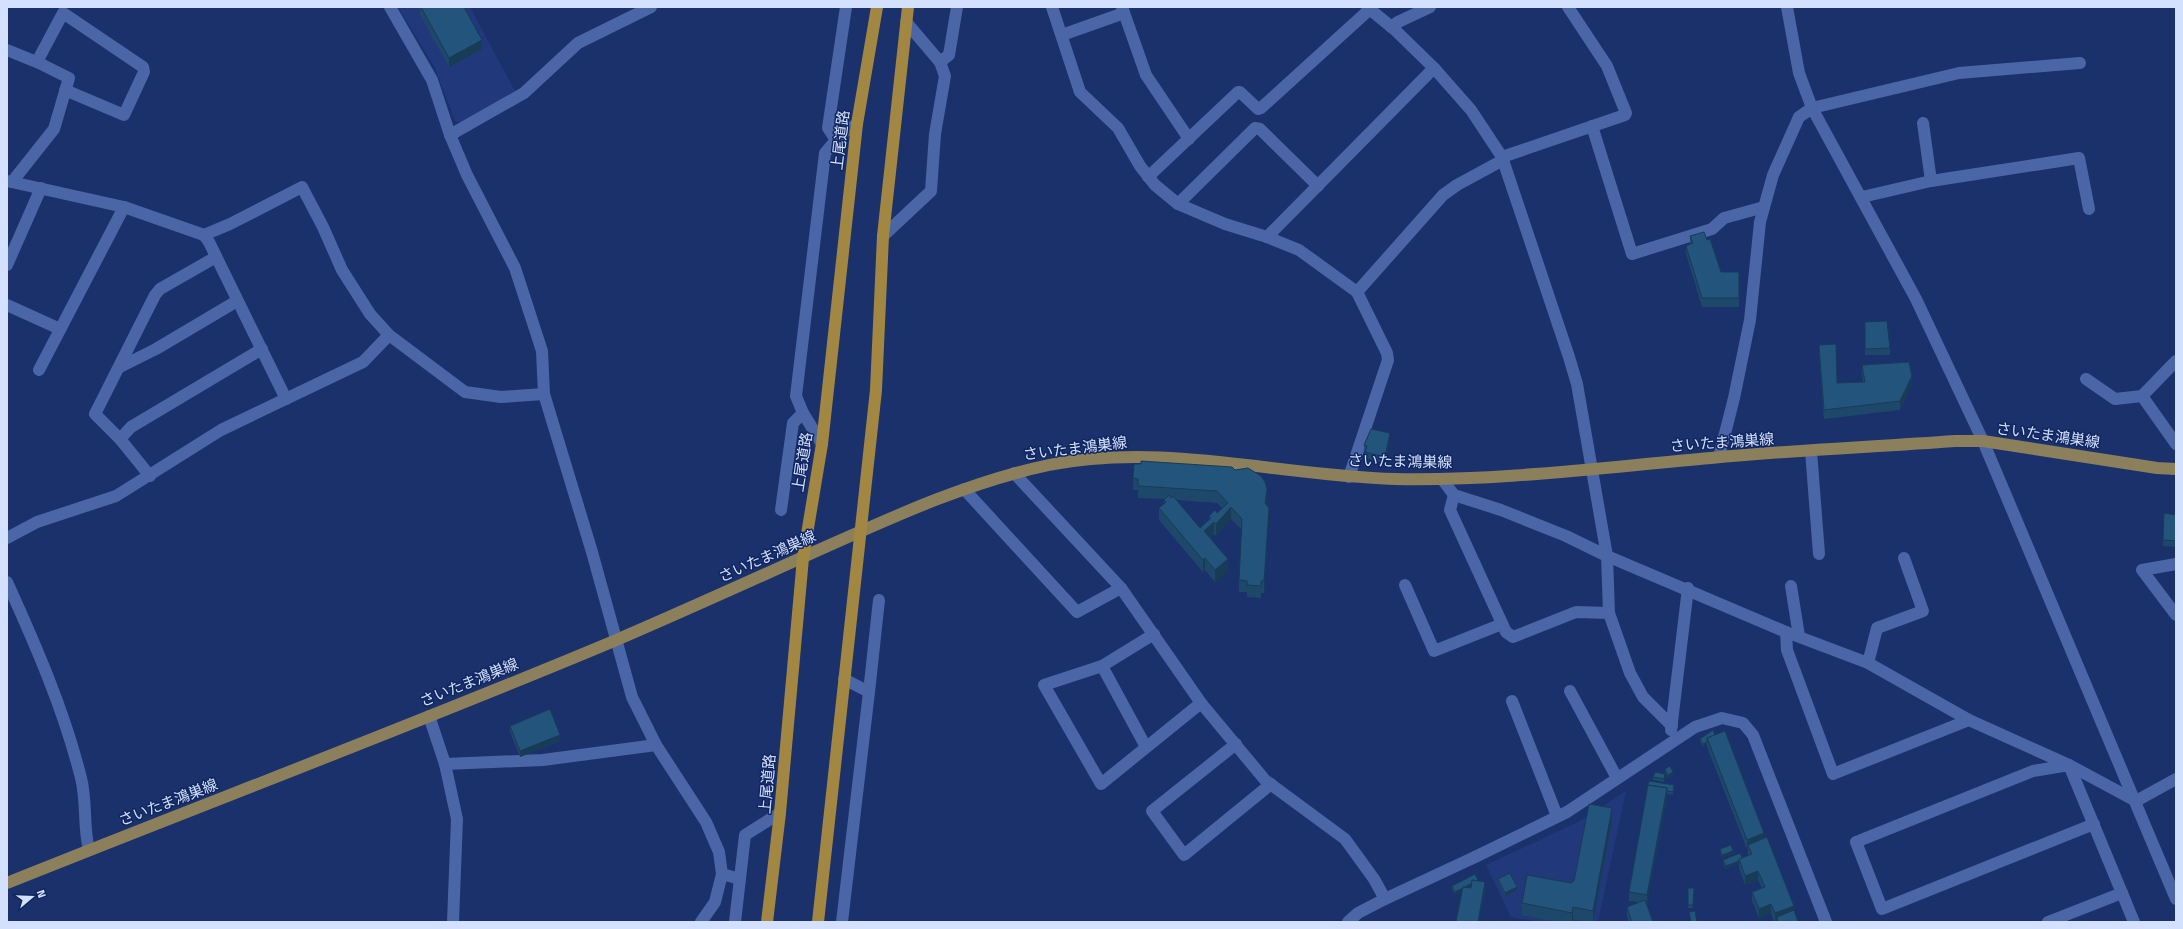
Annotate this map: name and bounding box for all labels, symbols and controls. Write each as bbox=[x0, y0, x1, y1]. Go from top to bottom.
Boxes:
street label: 上尾道路 bbox=[825, 109, 855, 171]
street label: さいたま鴻巣線 bbox=[1995, 416, 2101, 454]
street label: さいたま鴻巣線 bbox=[1669, 427, 1775, 457]
street label: さいたま鴻巣線 bbox=[1022, 430, 1128, 466]
street label: 上尾道路 bbox=[786, 431, 818, 493]
street label: さいたま鴻巣線 bbox=[1348, 449, 1452, 473]
street label: さいたま鴻巣線 bbox=[715, 524, 819, 588]
street label: さいたま鴻巣線 bbox=[416, 652, 522, 712]
street label: 上尾道路 bbox=[753, 753, 781, 815]
street label: さいたま鴻巣線 bbox=[115, 773, 221, 831]
north arrow bbox=[12, 877, 52, 917]
text: N bbox=[33, 888, 50, 900]

